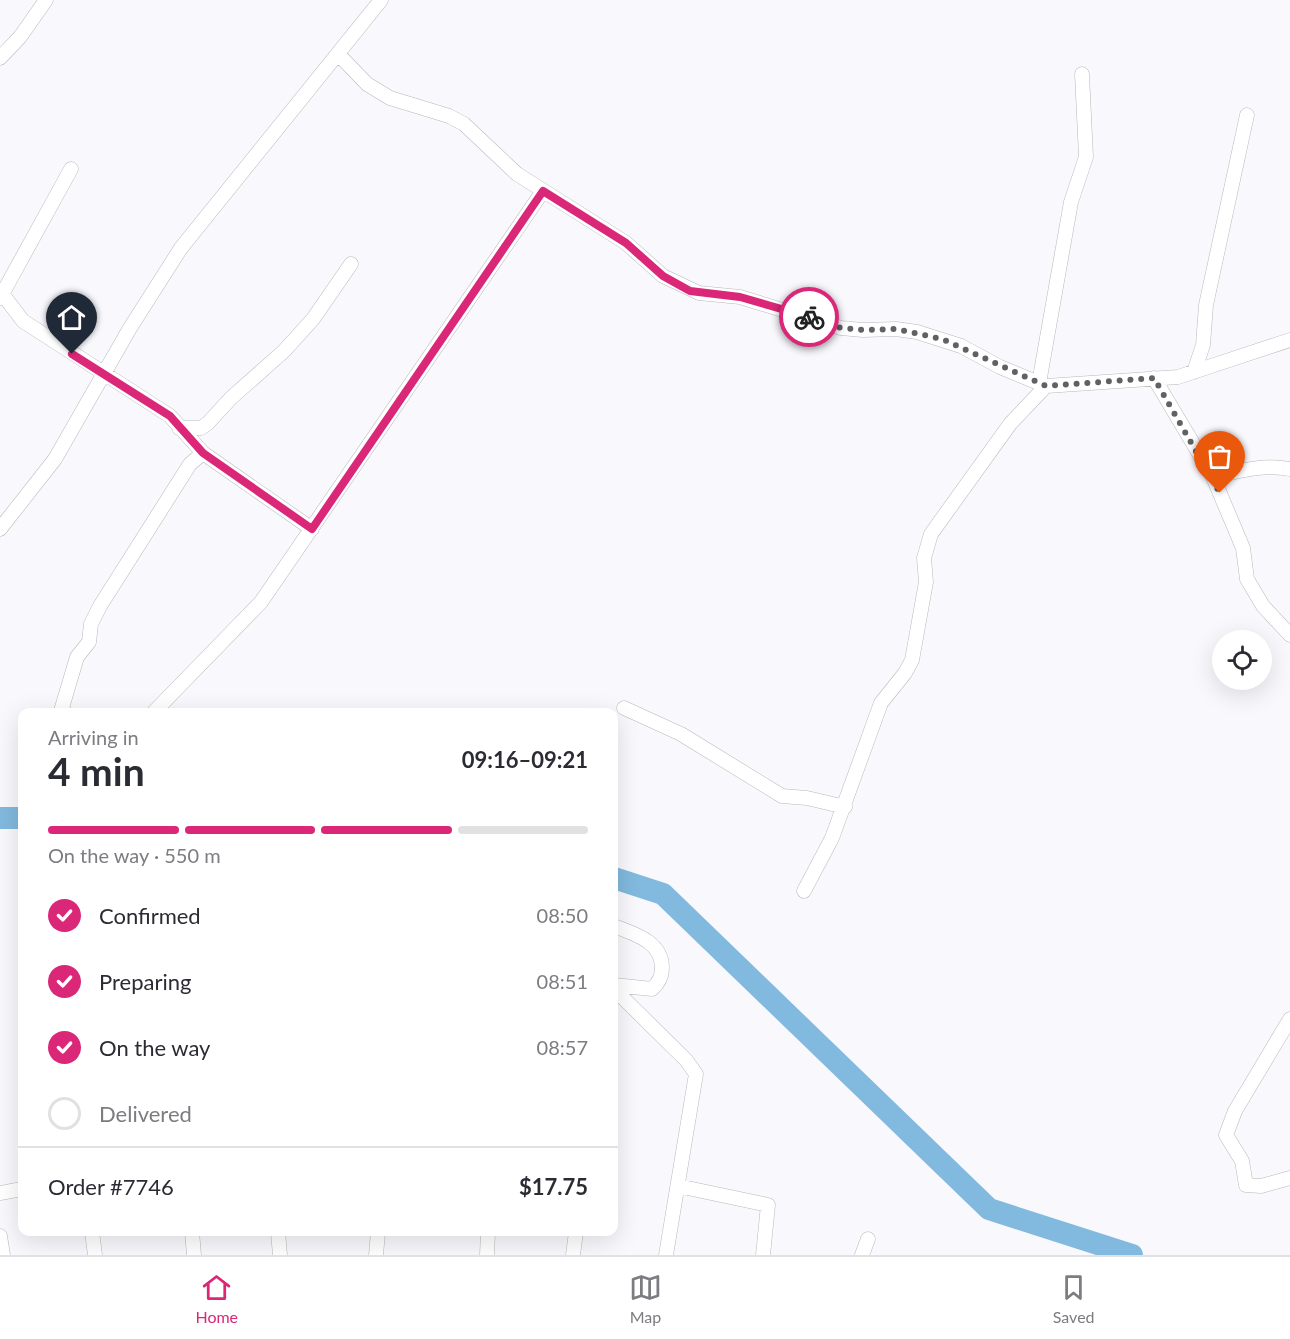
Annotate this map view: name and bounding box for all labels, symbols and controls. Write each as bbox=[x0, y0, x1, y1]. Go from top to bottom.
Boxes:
courier bbox=[779, 287, 839, 347]
pin bbox=[46, 292, 97, 354]
icon: home bbox=[55, 301, 88, 334]
icon: bike bbox=[793, 301, 826, 334]
pin bbox=[1194, 431, 1245, 493]
icon: bag bbox=[1203, 440, 1236, 473]
map controls bbox=[1212, 630, 1272, 690]
button: locate bbox=[1212, 630, 1272, 690]
text: Arriving in bbox=[48, 725, 139, 749]
text: 09:16–09:21 bbox=[462, 746, 588, 773]
text: 4 min bbox=[48, 748, 145, 794]
text: On the way · 550 m bbox=[48, 843, 221, 867]
icon: check bbox=[48, 899, 81, 932]
text: Confirmed bbox=[99, 902, 201, 929]
text: 08:50 bbox=[537, 903, 588, 927]
icon: check bbox=[48, 965, 81, 998]
text: Preparing bbox=[99, 968, 191, 995]
text: 08:51 bbox=[537, 969, 588, 993]
icon: check bbox=[48, 1031, 81, 1064]
text: On the way bbox=[99, 1034, 210, 1061]
text: 08:57 bbox=[537, 1035, 588, 1059]
text: Delivered bbox=[99, 1100, 192, 1127]
text: Order #7746 bbox=[48, 1173, 174, 1200]
text: $17.75 bbox=[519, 1173, 588, 1200]
tab: Home bbox=[195, 1271, 238, 1326]
tab: Map bbox=[629, 1271, 662, 1326]
tab: Saved bbox=[1053, 1271, 1095, 1326]

